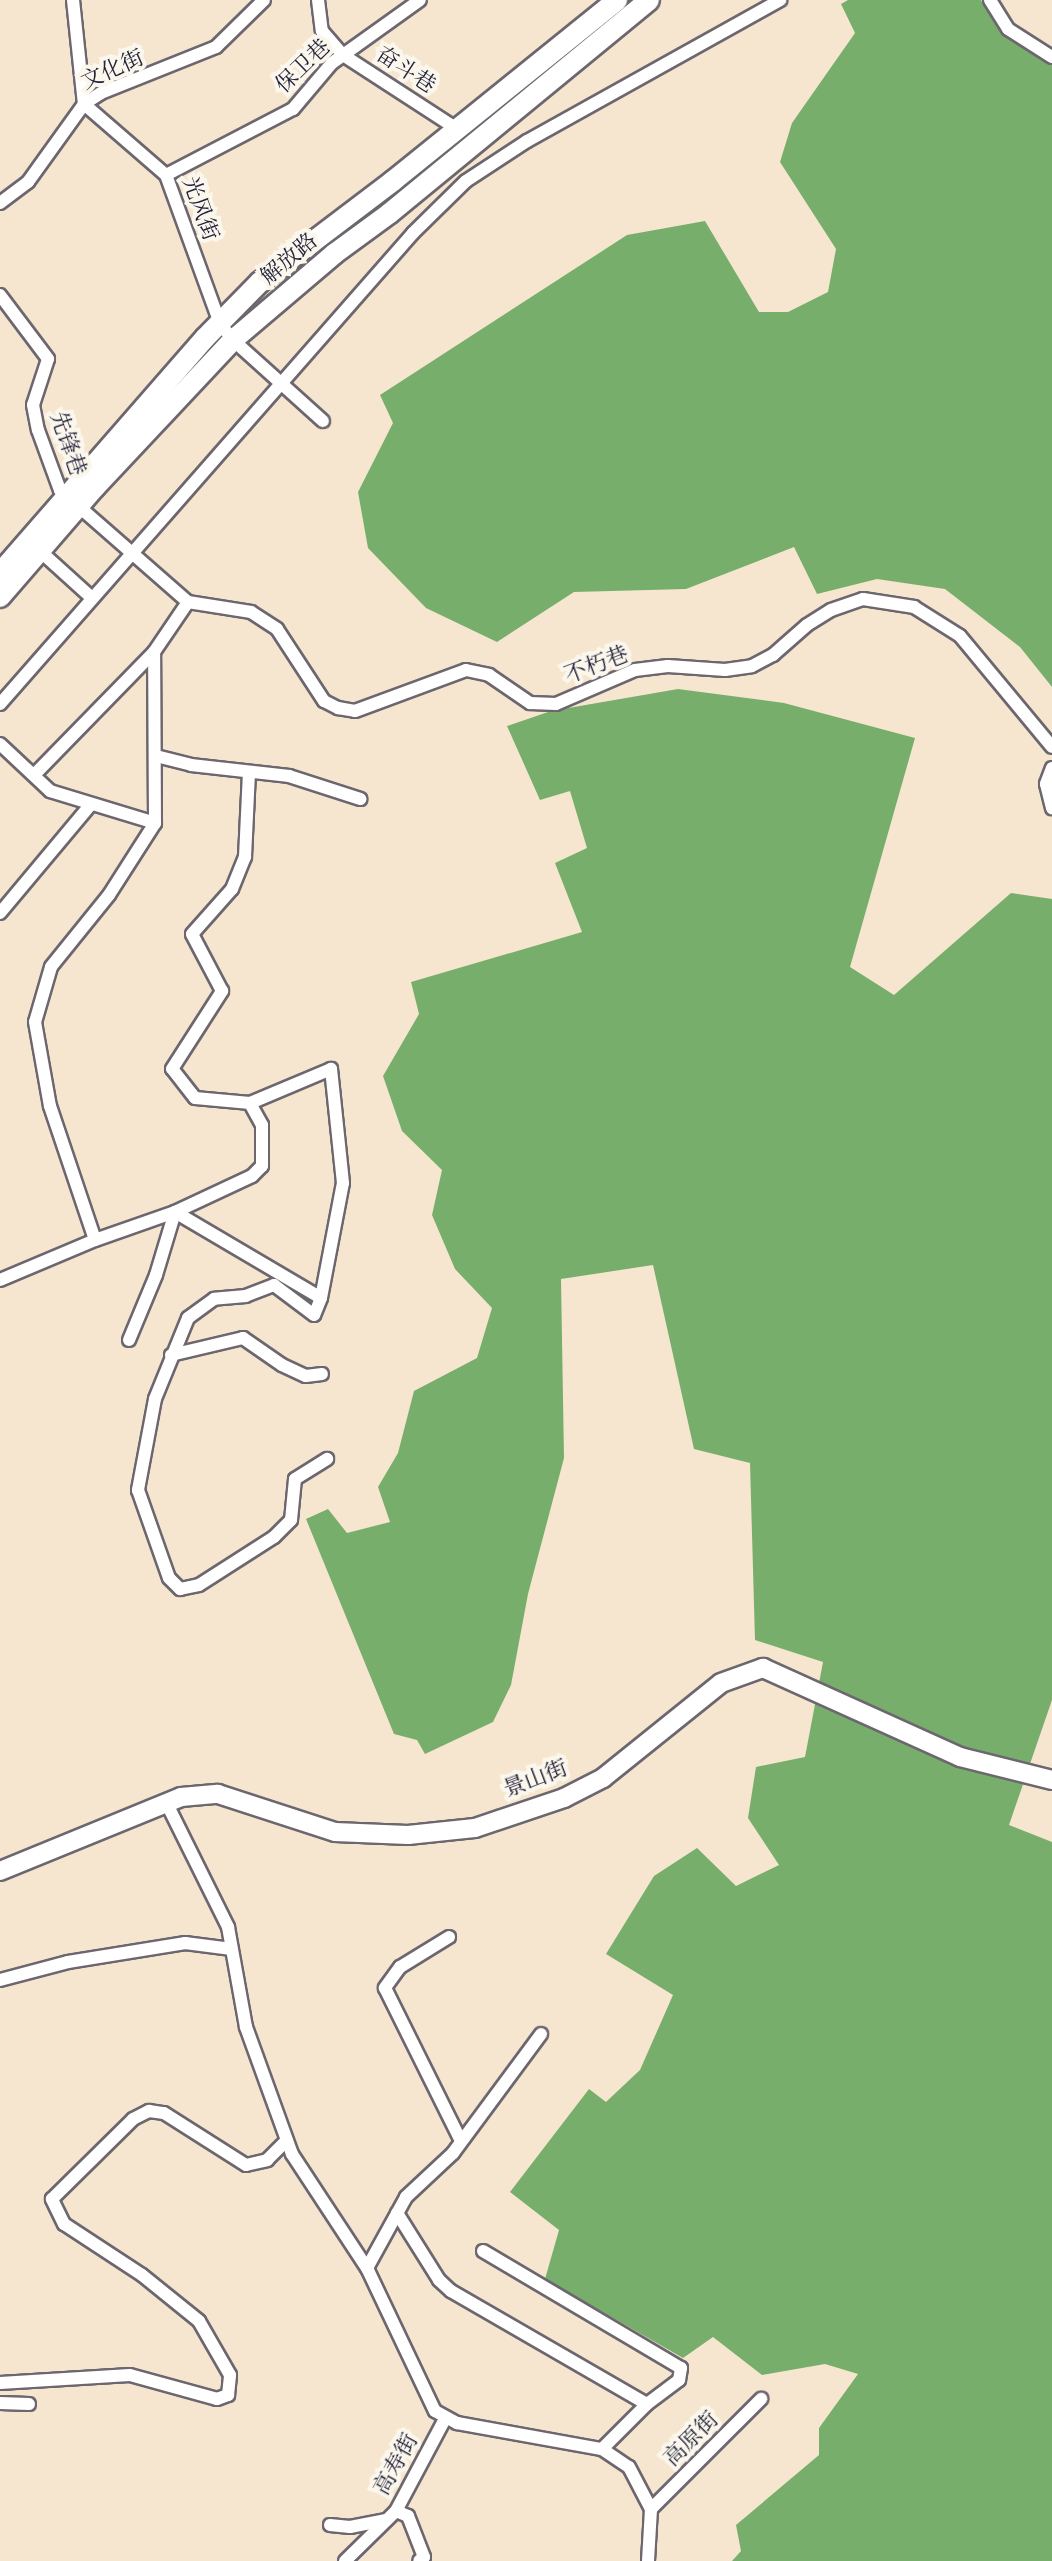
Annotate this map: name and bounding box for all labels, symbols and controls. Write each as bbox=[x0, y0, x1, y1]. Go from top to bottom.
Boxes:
street label: 保卫巷 bbox=[271, 35, 337, 99]
street label: 奋斗巷 bbox=[370, 42, 440, 100]
street label: 文化街 bbox=[77, 46, 149, 96]
street label: 光风街 bbox=[175, 173, 223, 245]
street label: 解放路 bbox=[256, 229, 324, 291]
street label: 先锋巷 bbox=[44, 409, 90, 479]
street label: 不朽巷 bbox=[561, 642, 633, 690]
street label: 景山街 bbox=[500, 1756, 572, 1804]
street label: 高原街 bbox=[659, 2407, 725, 2473]
street label: 高寿街 bbox=[369, 2430, 425, 2500]

